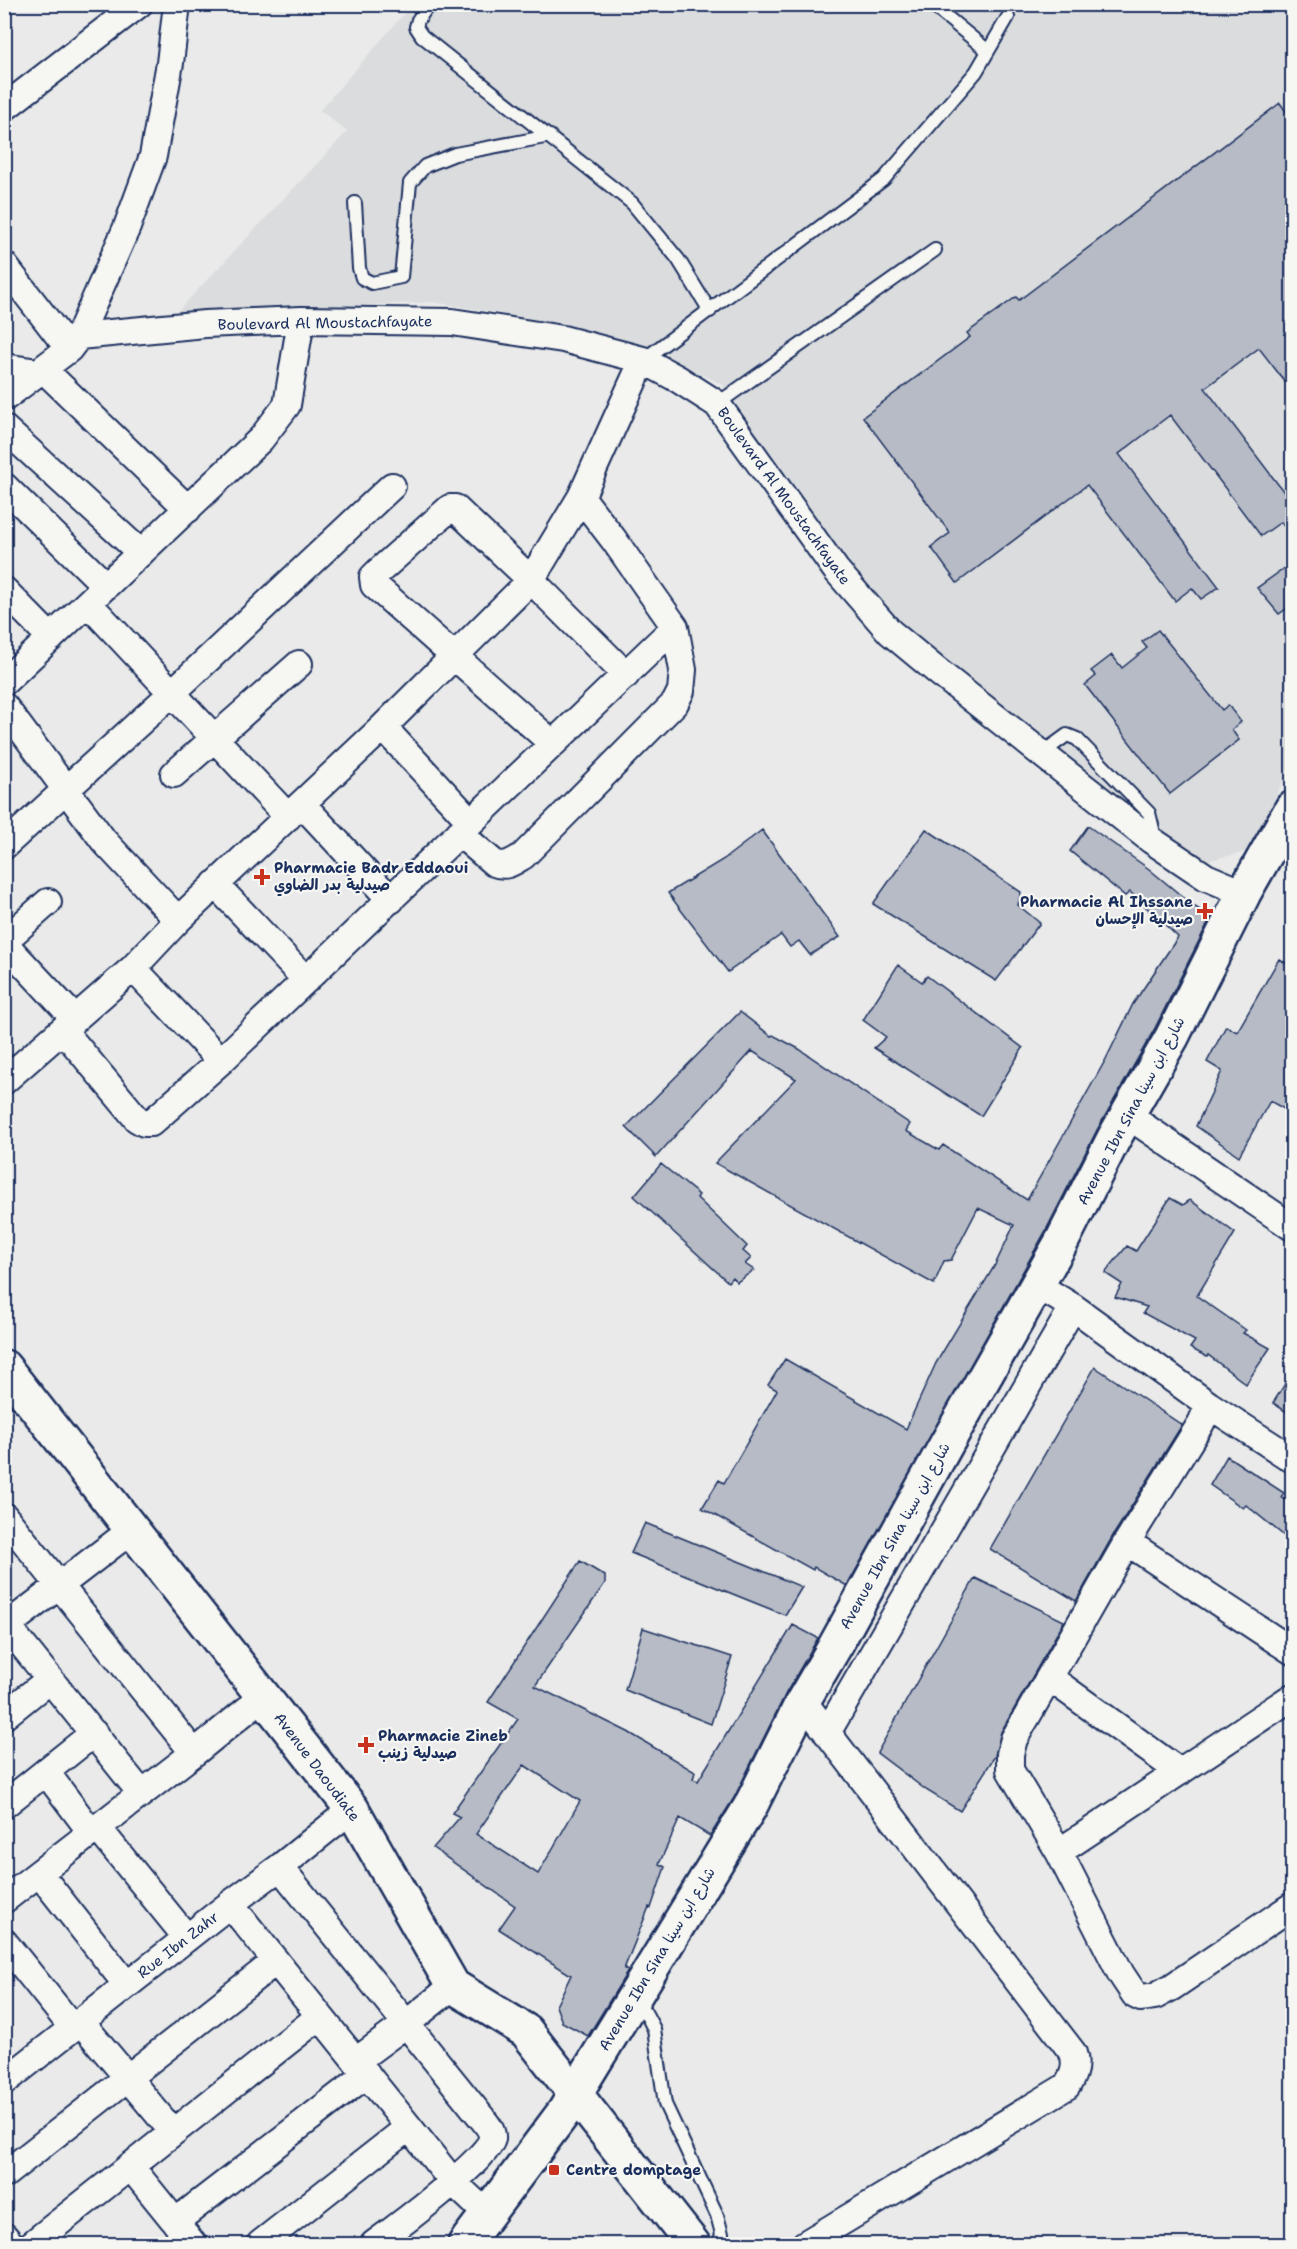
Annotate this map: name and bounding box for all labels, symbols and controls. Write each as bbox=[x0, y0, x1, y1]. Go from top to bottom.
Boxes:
street label: Boulevard Al Moustachfayate bbox=[218, 311, 432, 335]
street label: Boulevard Al Moustachfayate bbox=[713, 403, 855, 589]
place label: Pharmacie Badr Eddaoui صيدلية بدر الضاوي bbox=[274, 858, 468, 897]
marker: Pharmacie Badr Eddaoui صيدلية بدر الضاوي bbox=[255, 870, 269, 884]
place label: Pharmacie Al Ihssane صيدلية الإحسان bbox=[1020, 892, 1193, 929]
marker: Pharmacie Al Ihssane صيدلية الإحسان bbox=[1198, 904, 1212, 918]
street label: Avenue Ibn Sina شارع ابن سينا bbox=[1073, 1013, 1189, 1209]
street label: Avenue Ibn Sina شارع ابن سينا bbox=[835, 1439, 955, 1633]
street label: Avenue Daoudiate bbox=[269, 1708, 365, 1826]
place label: Pharmacie Zineb صيدلية زينب bbox=[378, 1726, 508, 1763]
marker: Pharmacie Zineb صيدلية زينب bbox=[359, 1738, 373, 1752]
street label: Avenue Ibn Sina شارع ابن سينا bbox=[594, 1864, 720, 2054]
street label: Rue Ibn Zahr bbox=[133, 1907, 223, 1983]
place label: Centre domptage bbox=[566, 2160, 701, 2180]
marker: Centre domptage bbox=[547, 2163, 561, 2177]

